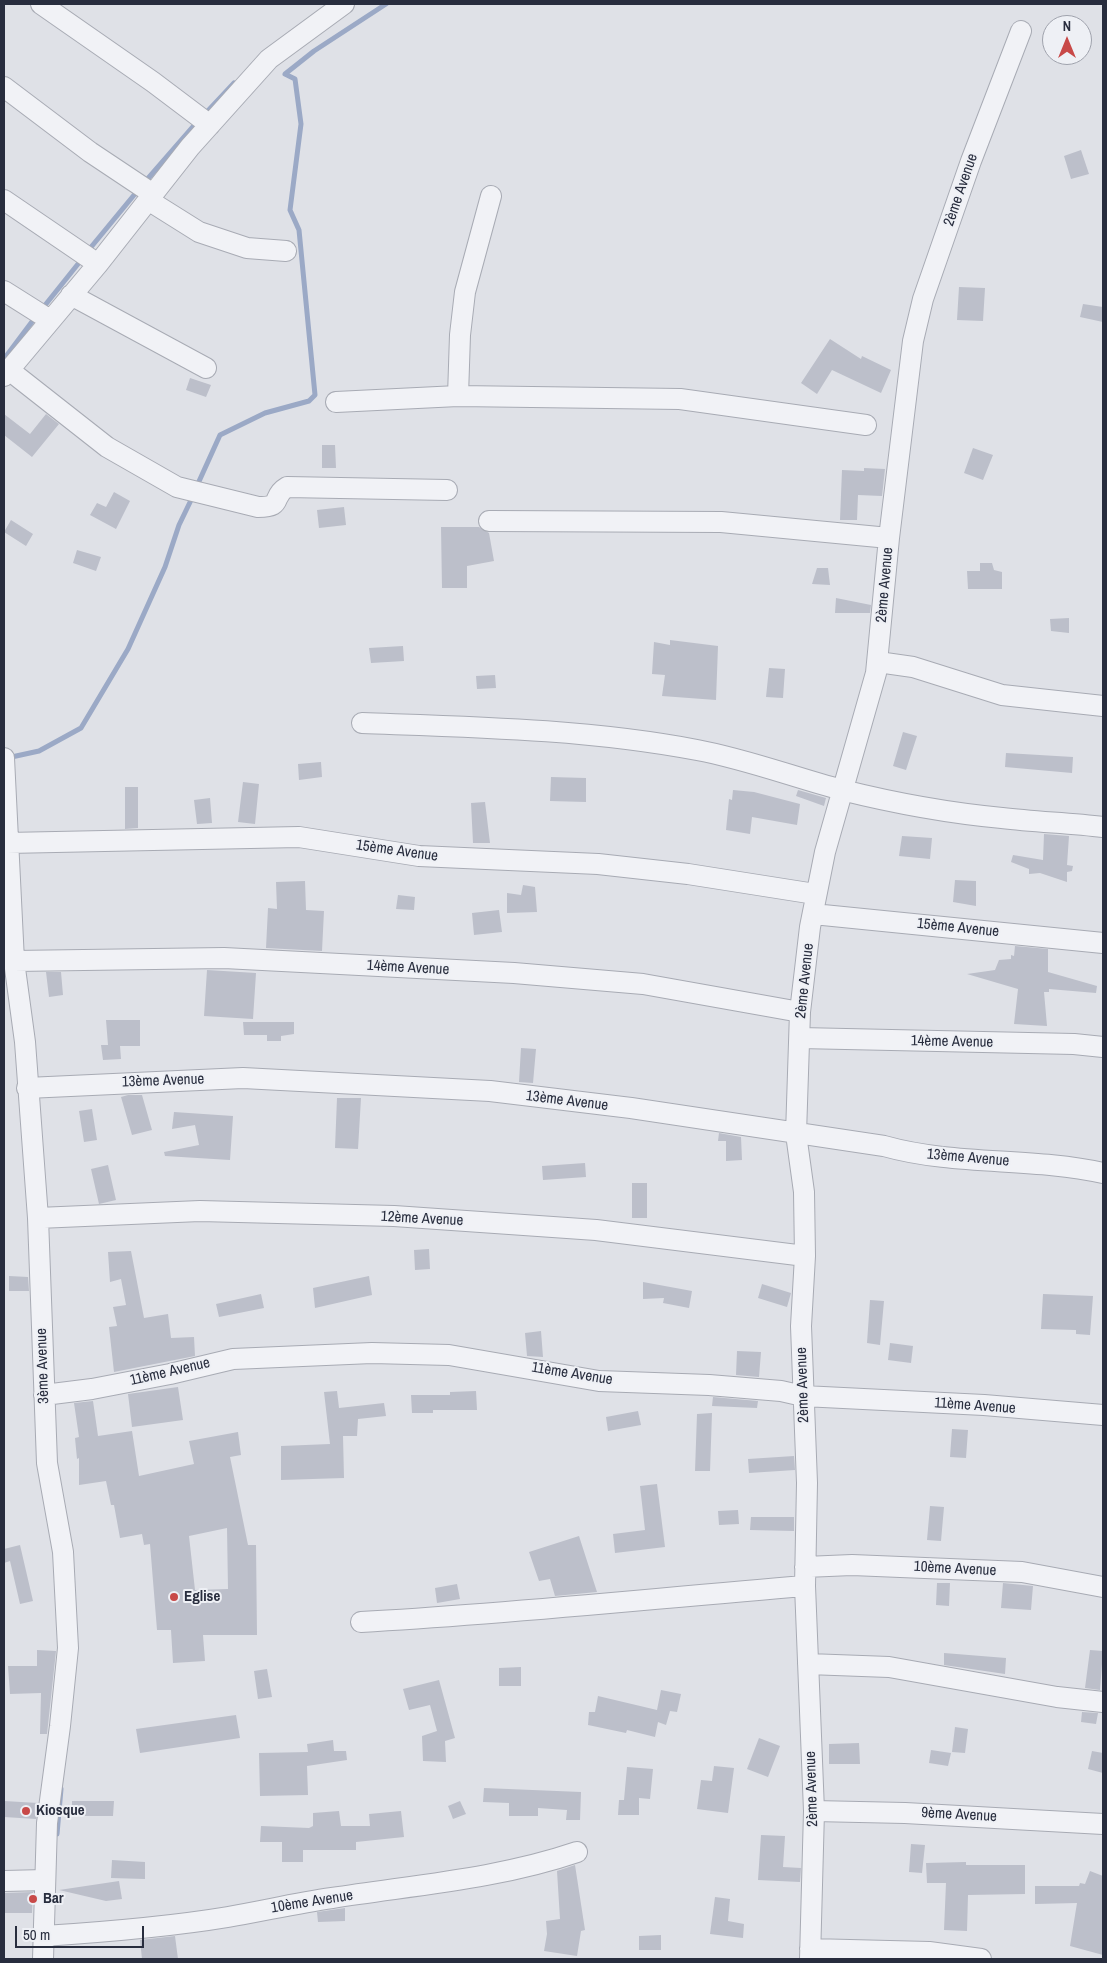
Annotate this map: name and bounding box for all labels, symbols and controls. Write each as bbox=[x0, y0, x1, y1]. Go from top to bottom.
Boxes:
north arrow bbox=[1042, 15, 1092, 65]
text: N bbox=[1063, 17, 1071, 35]
street label: 2ème Avenue bbox=[940, 151, 982, 229]
street label: 2ème Avenue bbox=[873, 547, 897, 623]
street label: 15ème Avenue bbox=[355, 836, 439, 866]
street label: 15ème Avenue bbox=[916, 915, 1000, 941]
street label: 2ème Avenue bbox=[792, 942, 818, 1020]
street label: 14ème Avenue bbox=[366, 957, 450, 979]
street label: 14ème Avenue bbox=[911, 1032, 993, 1052]
street label: 13ème Avenue bbox=[121, 1071, 205, 1091]
street label: 13ème Avenue bbox=[525, 1087, 609, 1115]
street label: 13ème Avenue bbox=[926, 1145, 1010, 1171]
street label: 12ème Avenue bbox=[380, 1208, 464, 1230]
street label: 3ème Avenue bbox=[33, 1328, 53, 1404]
street label: 2ème Avenue bbox=[793, 1347, 813, 1423]
street label: 11ème Avenue bbox=[128, 1354, 212, 1390]
street label: 11ème Avenue bbox=[530, 1359, 614, 1389]
street label: 11ème Avenue bbox=[934, 1394, 1016, 1418]
street label: 10ème Avenue bbox=[913, 1558, 997, 1580]
place label: Eglise bbox=[184, 1588, 220, 1606]
marker: Eglise bbox=[168, 1591, 180, 1603]
street label: 2ème Avenue bbox=[802, 1751, 822, 1827]
place label: Kiosque bbox=[36, 1802, 85, 1820]
street label: 9ème Avenue bbox=[921, 1804, 997, 1826]
marker: Kiosque bbox=[20, 1805, 32, 1817]
street label: 10ème Avenue bbox=[270, 1887, 354, 1917]
place label: Bar bbox=[43, 1890, 64, 1908]
marker: Bar bbox=[27, 1893, 39, 1905]
scale bar bbox=[18, 1916, 146, 1948]
text: 50 m bbox=[23, 1924, 50, 1945]

